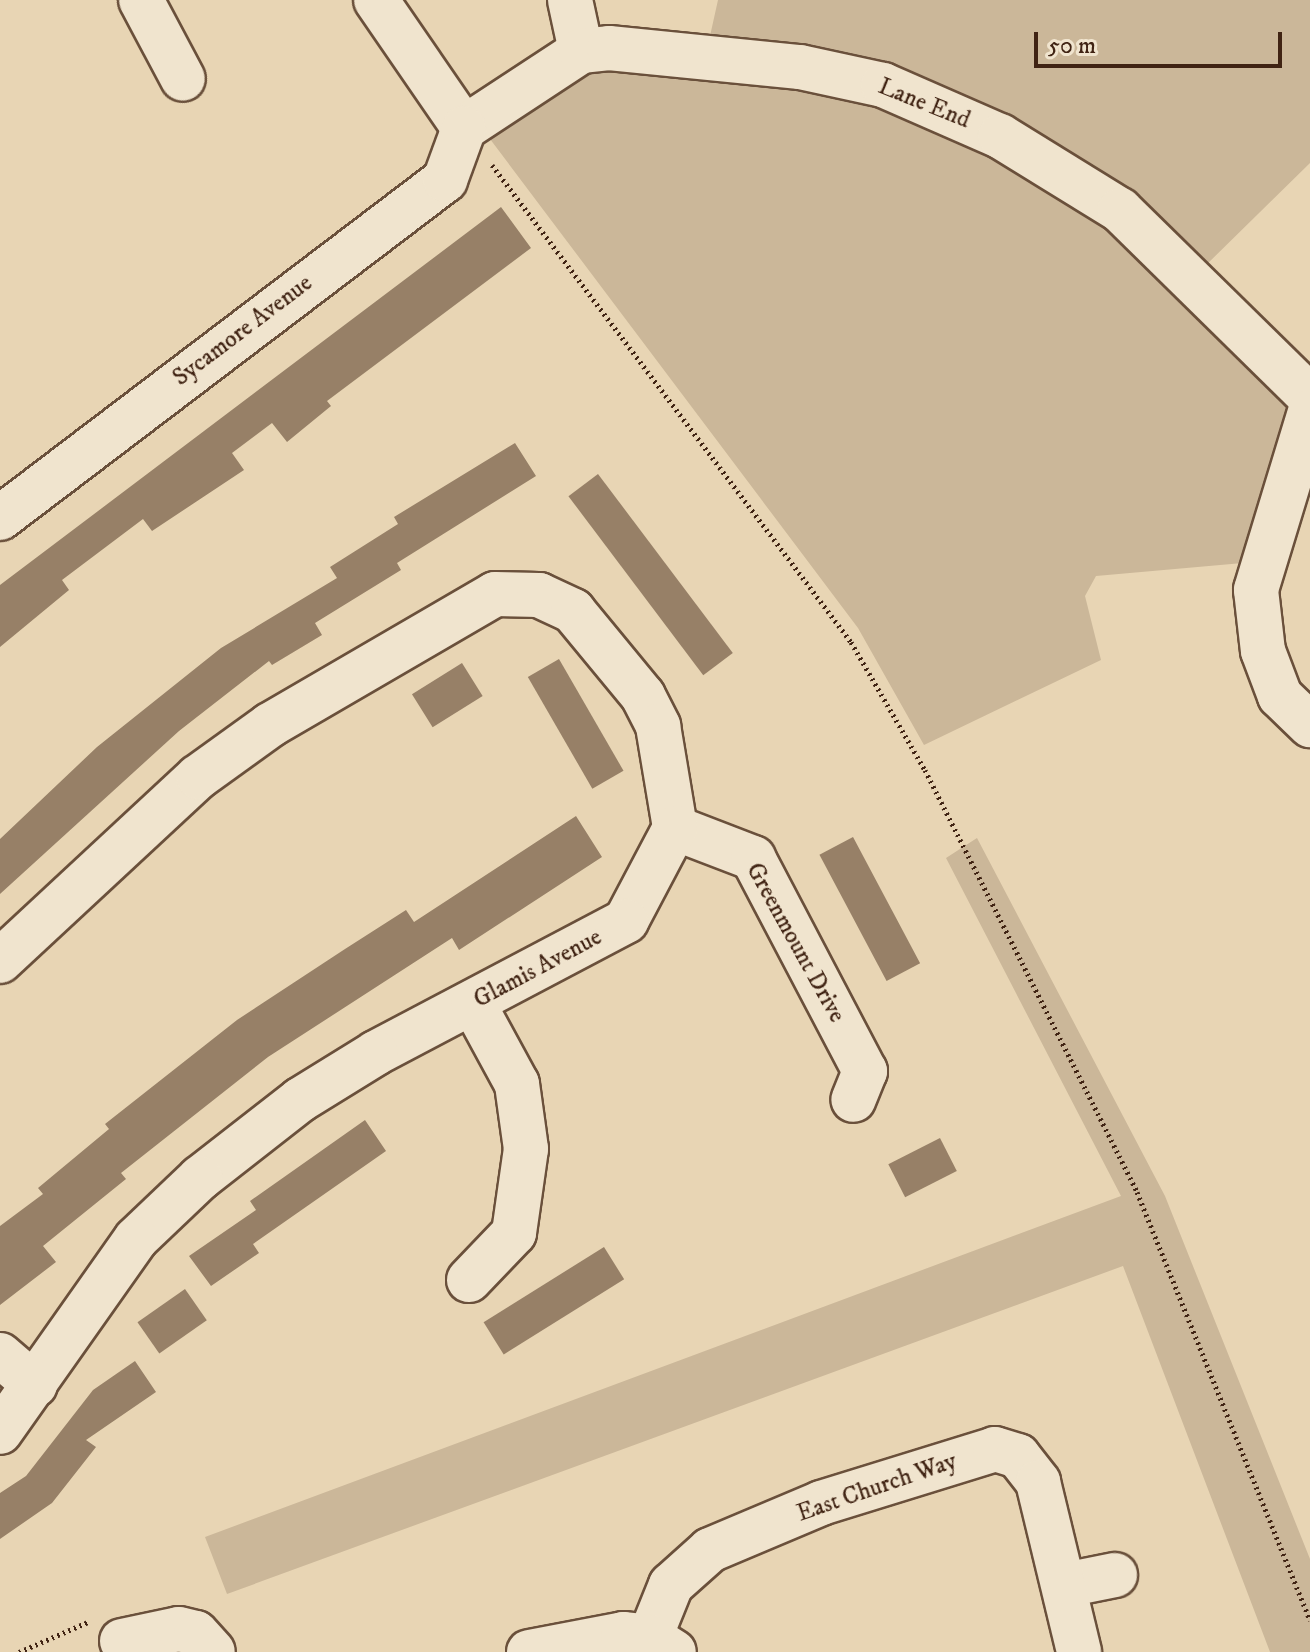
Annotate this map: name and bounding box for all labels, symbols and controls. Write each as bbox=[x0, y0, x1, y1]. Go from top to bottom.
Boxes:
scale bar bbox=[1038, 16, 1286, 66]
text: 50 m bbox=[1048, 31, 1096, 61]
street label: Lane End bbox=[874, 73, 974, 135]
street label: Sycamore Avenue bbox=[168, 269, 318, 393]
street label: Greenmount Drive bbox=[739, 858, 851, 1028]
street label: Glamis Avenue bbox=[469, 923, 607, 1015]
street label: East Church Way bbox=[793, 1447, 961, 1529]

